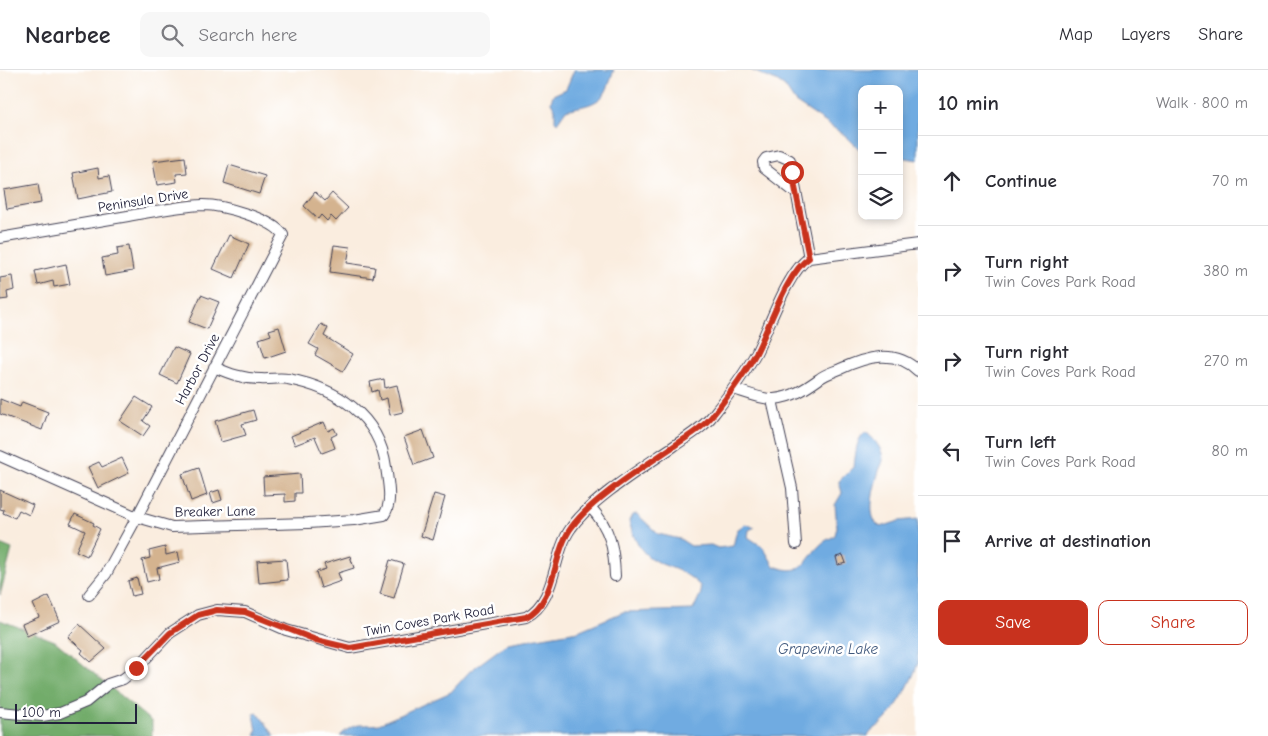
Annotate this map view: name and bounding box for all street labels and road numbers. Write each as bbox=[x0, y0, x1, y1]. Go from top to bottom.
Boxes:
street label: Peninsula Drive bbox=[97, 185, 189, 216]
street label: Harbor Drive bbox=[172, 331, 223, 408]
street label: Breaker Lane bbox=[175, 502, 255, 521]
street label: Twin Coves Park Road bbox=[363, 601, 496, 640]

